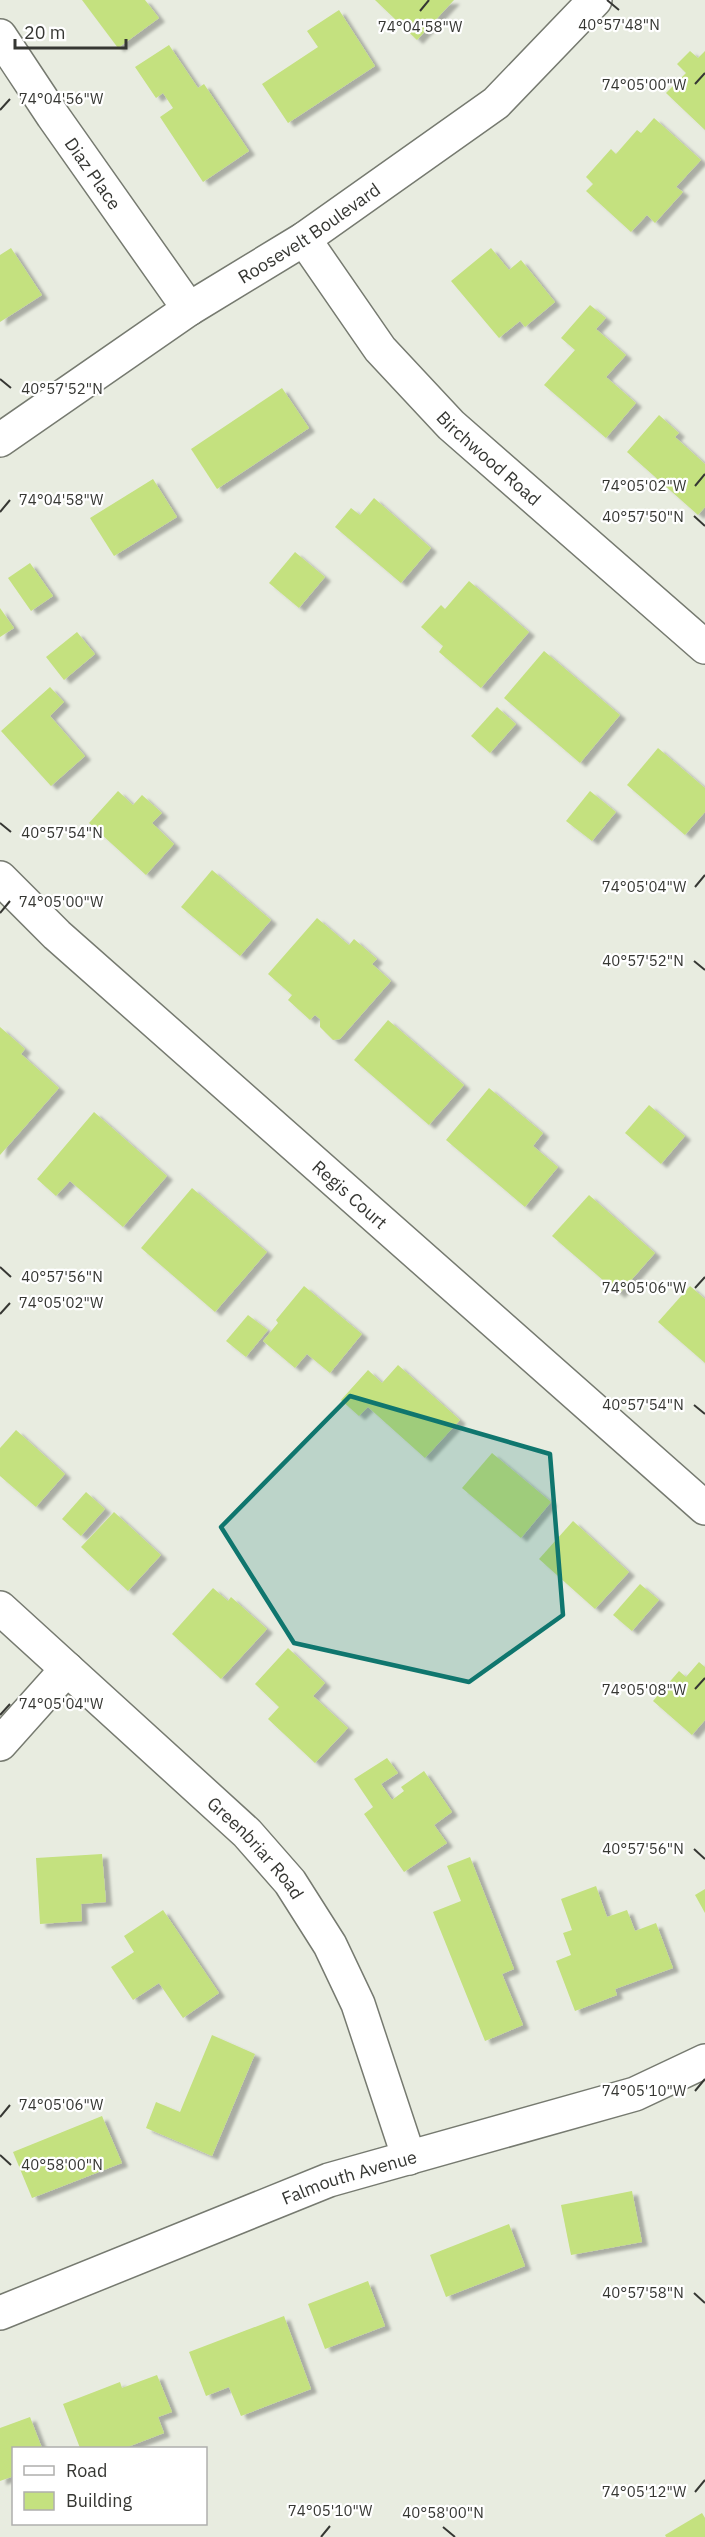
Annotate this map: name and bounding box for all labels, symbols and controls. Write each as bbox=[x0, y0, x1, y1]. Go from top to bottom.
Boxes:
scale bar bbox=[15, 12, 126, 50]
text: 40°57'48"N bbox=[578, 15, 660, 34]
text: 74°04'58"W bbox=[378, 17, 463, 36]
text: 20 m bbox=[24, 21, 66, 44]
text: 74°05'00"W bbox=[602, 75, 687, 94]
text: 74°04'56"W bbox=[19, 89, 104, 108]
street label: Diaz Place bbox=[60, 133, 127, 214]
street label: Roosevelt Boulevard bbox=[233, 177, 384, 288]
text: 40°57'52"N bbox=[21, 379, 103, 398]
street label: Birchwood Road bbox=[432, 406, 546, 510]
text: 74°05'02"W bbox=[602, 476, 687, 495]
text: 74°04'58"W bbox=[19, 490, 104, 509]
text: 40°57'50"N bbox=[602, 507, 684, 526]
text: 40°57'54"N bbox=[21, 823, 103, 842]
text: 74°05'04"W bbox=[602, 877, 687, 896]
text: 74°05'00"W bbox=[19, 892, 104, 911]
text: 40°57'52"N bbox=[602, 951, 684, 970]
street label: Regis Court bbox=[308, 1155, 393, 1234]
text: 40°57'56"N bbox=[21, 1267, 103, 1286]
text: 74°05'06"W bbox=[602, 1278, 687, 1297]
text: 74°05'02"W bbox=[19, 1293, 104, 1312]
text: 40°57'54"N bbox=[602, 1395, 684, 1414]
text: 74°05'08"W bbox=[602, 1680, 687, 1699]
text: 74°05'04"W bbox=[19, 1694, 104, 1713]
street label: Greenbriar Road bbox=[203, 1791, 309, 1903]
text: 40°57'56"N bbox=[602, 1839, 684, 1858]
text: 74°05'10"W bbox=[602, 2081, 687, 2100]
text: 74°05'06"W bbox=[19, 2095, 104, 2114]
street label: Falmouth Avenue bbox=[278, 2144, 419, 2210]
text: 40°58'00"N bbox=[21, 2155, 103, 2174]
text: 40°57'58"N bbox=[602, 2283, 684, 2302]
legend bbox=[12, 2447, 207, 2525]
text: Road bbox=[66, 2459, 107, 2482]
text: 74°05'12"W bbox=[602, 2482, 687, 2501]
text: Building bbox=[66, 2489, 133, 2512]
text: 74°05'10"W bbox=[288, 2501, 373, 2520]
text: 40°58'00"N bbox=[402, 2503, 484, 2522]

